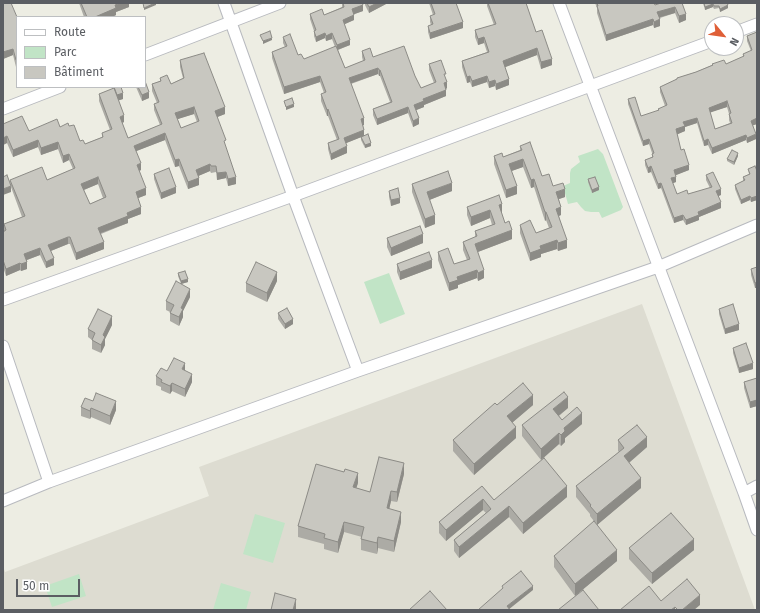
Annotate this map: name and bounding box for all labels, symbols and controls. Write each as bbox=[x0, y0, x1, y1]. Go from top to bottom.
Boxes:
legend bbox=[16, 16, 146, 88]
north arrow bbox=[704, 16, 744, 56]
text: Route bbox=[54, 25, 86, 39]
text: N bbox=[727, 35, 742, 48]
text: Parc bbox=[54, 45, 77, 59]
text: Bâtiment bbox=[54, 65, 104, 79]
scale bar bbox=[18, 571, 82, 597]
text: 50 m bbox=[23, 579, 49, 593]

